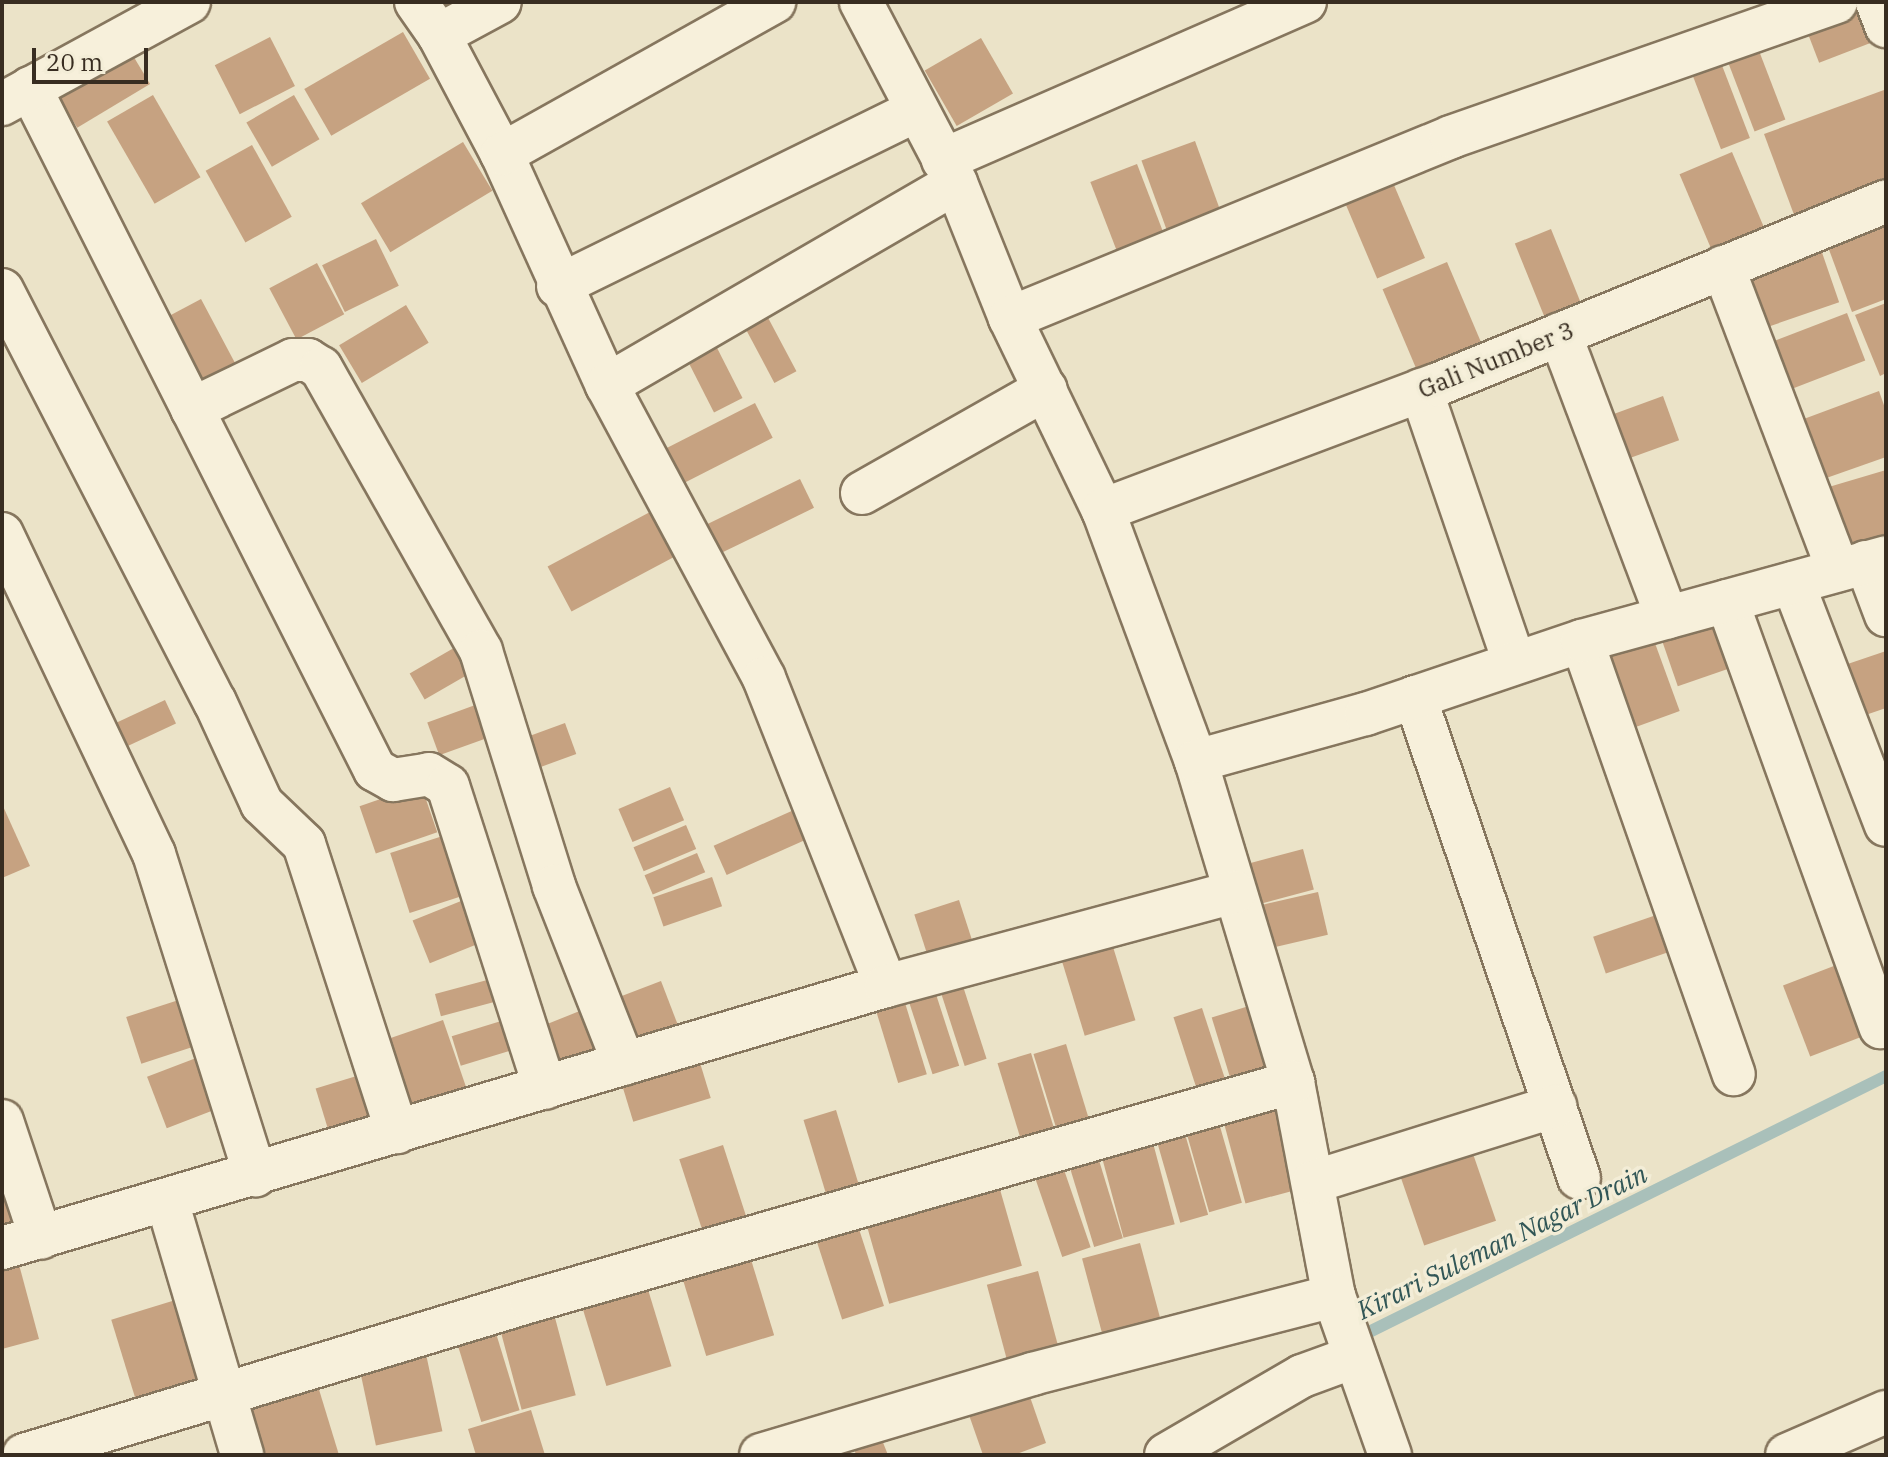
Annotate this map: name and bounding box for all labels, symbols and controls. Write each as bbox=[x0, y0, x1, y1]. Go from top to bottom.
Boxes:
scale bar bbox=[36, 32, 152, 82]
text: 20 m bbox=[46, 46, 103, 78]
street label: Gali Number 3 bbox=[1414, 316, 1578, 404]
water label: Kirari Suleman Nagar Drain bbox=[1352, 1158, 1652, 1326]

